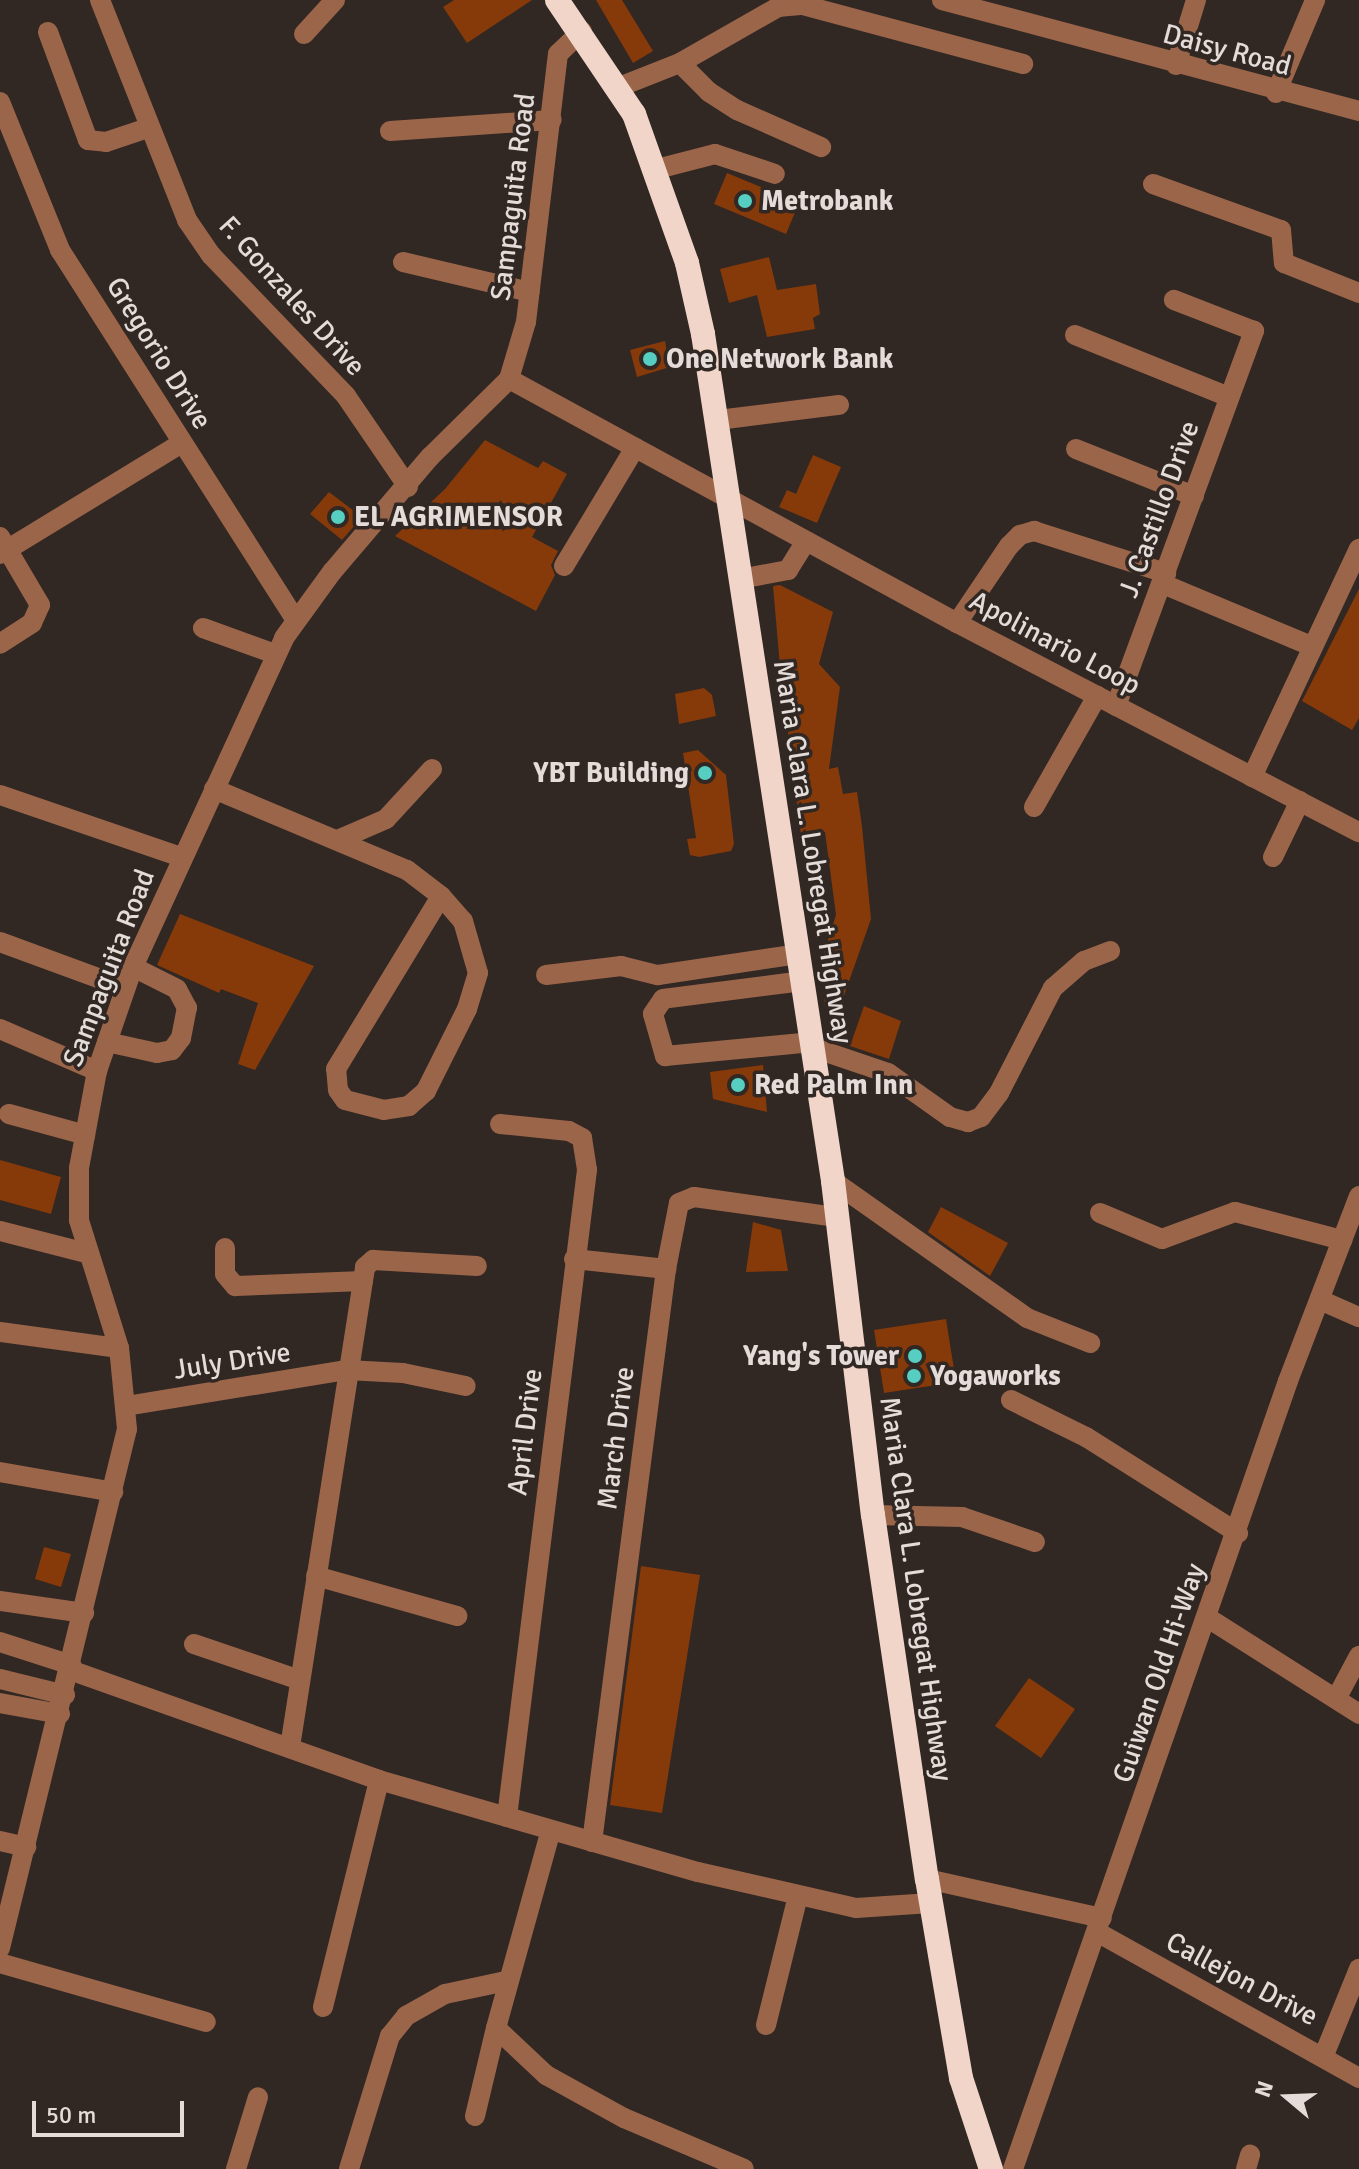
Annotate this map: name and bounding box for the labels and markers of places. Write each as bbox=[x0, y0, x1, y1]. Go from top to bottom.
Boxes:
place label: Metrobank bbox=[761, 184, 893, 218]
marker: Metrobank bbox=[736, 192, 754, 210]
place label: One Network Bank bbox=[666, 342, 893, 376]
marker: One Network Bank bbox=[641, 350, 659, 368]
place label: EL AGRIMENSOR bbox=[354, 500, 563, 534]
marker: EL AGRIMENSOR bbox=[329, 508, 347, 526]
place label: YBT Building bbox=[533, 756, 689, 790]
marker: YBT Building bbox=[696, 764, 714, 782]
place label: Red Palm Inn bbox=[754, 1068, 913, 1102]
marker: Red Palm Inn bbox=[729, 1076, 747, 1094]
place label: Yang's Tower bbox=[743, 1339, 899, 1373]
marker: Yang's Tower bbox=[906, 1347, 924, 1365]
place label: Yogaworks bbox=[930, 1359, 1061, 1393]
marker: Yogaworks bbox=[905, 1367, 923, 1385]

